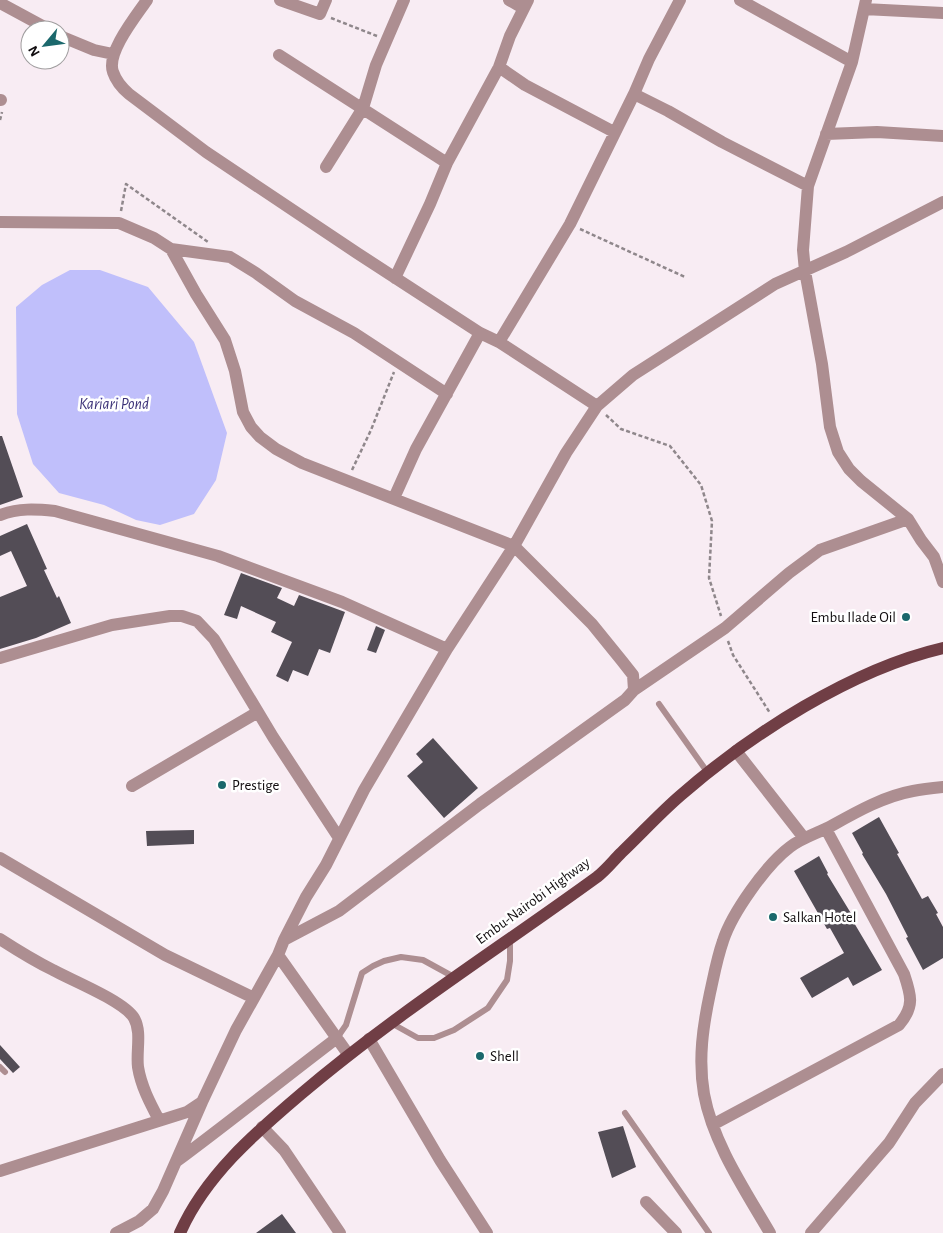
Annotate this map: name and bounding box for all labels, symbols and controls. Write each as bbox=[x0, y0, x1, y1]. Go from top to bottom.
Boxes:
north arrow bbox=[20, 20, 70, 70]
text: N bbox=[26, 43, 43, 58]
water label: Kariari Pond bbox=[79, 396, 149, 412]
place label: Embu Ilade Oil bbox=[810, 610, 896, 625]
marker: Embu Ilade Oil bbox=[900, 611, 912, 623]
place label: Prestige bbox=[232, 778, 280, 793]
marker: Prestige bbox=[216, 779, 228, 791]
street label: Embu-Nairobi Highway bbox=[473, 854, 593, 947]
place label: Salkan Hotel bbox=[783, 910, 856, 925]
marker: Salkan Hotel bbox=[767, 911, 779, 923]
place label: Shell bbox=[490, 1049, 519, 1064]
marker: Shell bbox=[474, 1050, 486, 1062]

